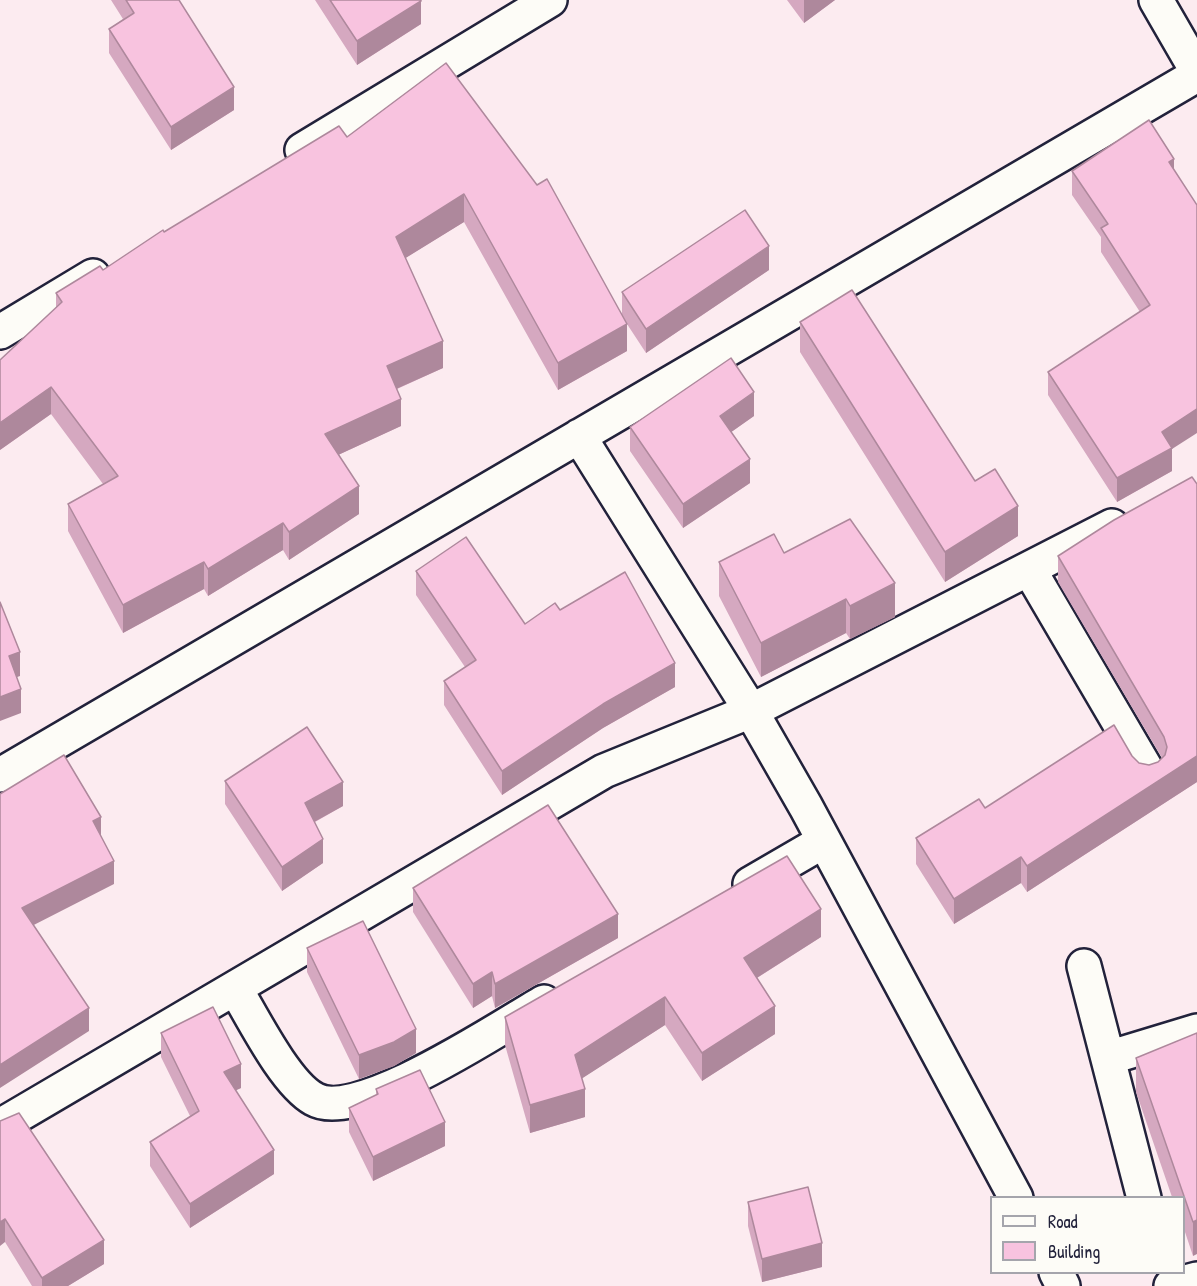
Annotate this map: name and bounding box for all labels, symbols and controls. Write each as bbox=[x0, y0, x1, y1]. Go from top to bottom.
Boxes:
legend bbox=[990, 1196, 1185, 1274]
text: Road bbox=[1048, 1209, 1078, 1234]
text: Building bbox=[1048, 1239, 1100, 1264]

